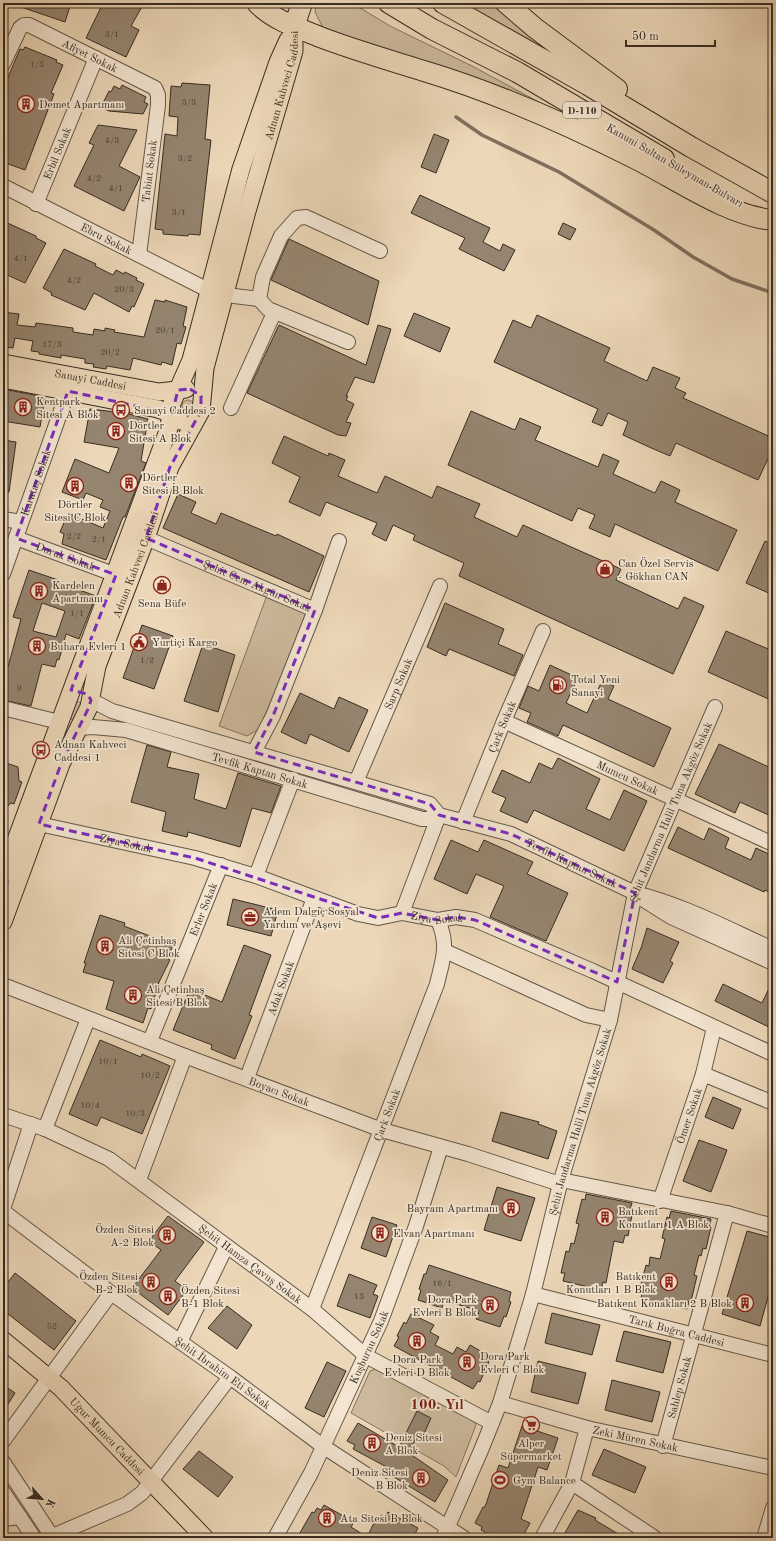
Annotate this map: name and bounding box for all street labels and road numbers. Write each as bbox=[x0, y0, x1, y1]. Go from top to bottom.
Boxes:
street label: Adnan Kahveci Caddesi bbox=[264, 31, 301, 142]
street label: Afiyet Sokak bbox=[60, 38, 119, 75]
road number: D-110 bbox=[563, 102, 601, 118]
street label: Kanuni Sultan Süleyman Bulvarı bbox=[604, 123, 745, 210]
street label: Erbil Sokak bbox=[43, 125, 74, 182]
street label: Tabiat Sokak bbox=[141, 139, 160, 203]
street label: Ebru Sokak bbox=[78, 222, 133, 257]
street label: Sanayi Caddesi bbox=[54, 369, 127, 393]
street label: Karataş Sokak bbox=[20, 448, 54, 518]
street label: Adnan Kahveci Caddesi bbox=[112, 510, 162, 620]
street label: Doruk Sokak bbox=[34, 542, 97, 574]
street label: Şehit Cem Akgün Sokak bbox=[201, 559, 313, 615]
street label: Sarp Sokak bbox=[384, 657, 415, 712]
street label: Çark Sokak bbox=[488, 699, 519, 755]
street label: Şehit Jandarma Halil Tuna Akgöz Sokak bbox=[629, 720, 715, 903]
street label: Tevfik Kaptan Sokak bbox=[210, 752, 309, 791]
street label: Mumcu Sokak bbox=[594, 760, 660, 798]
street label: Ziya Sokak bbox=[98, 833, 153, 856]
street label: Tevfik Kaptan Sokak bbox=[524, 838, 619, 891]
street label: Erler Sokak bbox=[189, 881, 220, 938]
street label: Ziya Sokak bbox=[410, 911, 465, 927]
street label: Adak Sokak bbox=[267, 959, 297, 1017]
street label: Şehit Jandarma Halil Tuna Akgöz Sokak bbox=[548, 1027, 614, 1217]
street label: Boyacı Sokak bbox=[247, 1076, 311, 1109]
street label: Çark Sokak bbox=[373, 1087, 403, 1143]
street label: Ömer Sokak bbox=[674, 1087, 705, 1146]
street label: Şehit Hamza Çavuş Sokak bbox=[196, 1223, 304, 1307]
street label: Kuşburnu Sokak bbox=[349, 1309, 391, 1386]
street label: Tarık Buğra Caddesi bbox=[627, 1314, 725, 1349]
street label: Şehit İbrahim Eti Sokak bbox=[172, 1336, 272, 1412]
street label: Sahlep Sokak bbox=[667, 1355, 694, 1420]
street label: Uğur Mumcu Caddesi bbox=[67, 1396, 146, 1478]
street label: Zeki Müren Sokak bbox=[591, 1425, 679, 1454]

